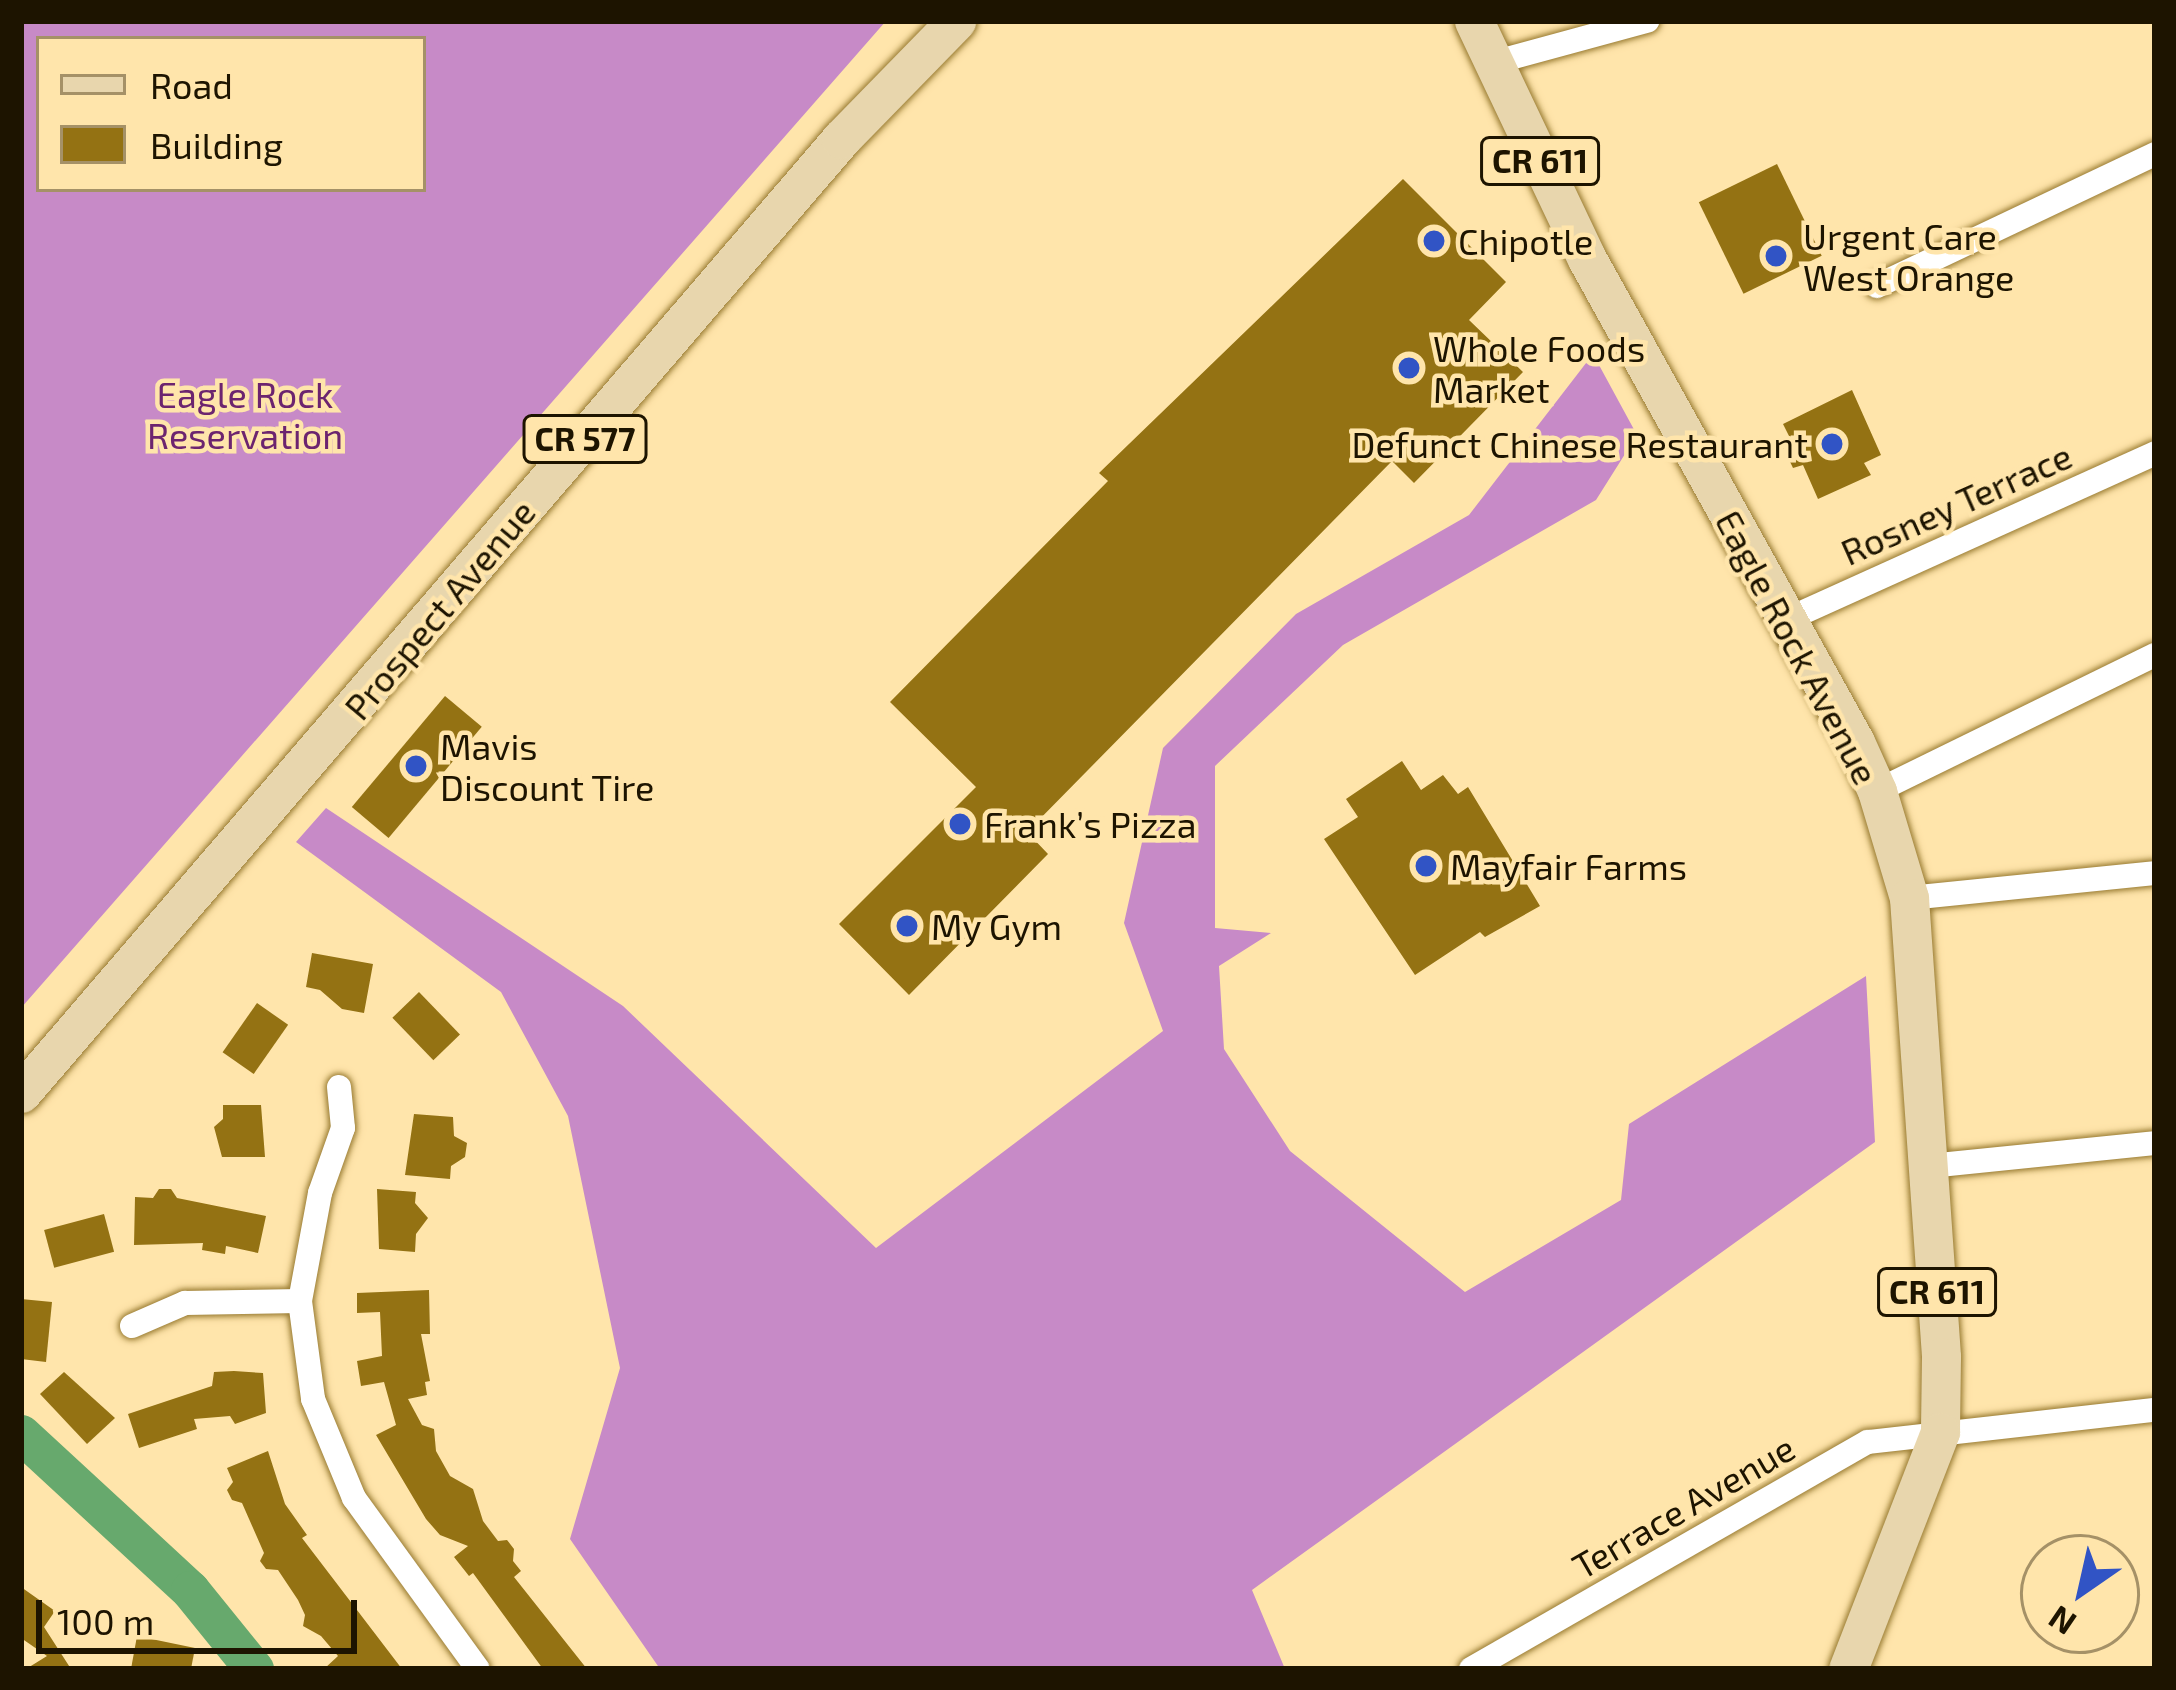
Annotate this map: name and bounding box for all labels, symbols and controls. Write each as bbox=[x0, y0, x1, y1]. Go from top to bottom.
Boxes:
legend bbox=[36, 36, 426, 192]
text: Road bbox=[150, 63, 233, 106]
text: Building bbox=[150, 123, 283, 166]
road number: CR 611 bbox=[1480, 134, 1600, 188]
place label: Urgent Care West Orange bbox=[1803, 213, 2014, 298]
place label: Chipotle bbox=[1458, 219, 1593, 263]
marker: Chipotle bbox=[1421, 228, 1447, 254]
marker: Urgent Care West Orange bbox=[1760, 240, 1792, 272]
place label: Whole Foods Market bbox=[1433, 325, 1645, 410]
marker: Whole Foods Market bbox=[1396, 355, 1422, 381]
park label: Eagle Rock Reservation bbox=[147, 371, 343, 456]
road number: CR 577 bbox=[522, 412, 648, 466]
place label: Defunct Chinese Restaurant bbox=[1352, 422, 1808, 466]
marker: Defunct Chinese Restaurant bbox=[1819, 431, 1845, 457]
street label: Rosney Terrace bbox=[1833, 433, 2079, 573]
street label: Prospect Avenue bbox=[334, 490, 544, 728]
street label: Eagle Rock Avenue bbox=[1707, 502, 1889, 792]
place label: Mavis Discount Tire bbox=[440, 723, 655, 808]
marker: Mavis Discount Tire bbox=[403, 753, 429, 779]
place label: Frank’s Pizza bbox=[984, 802, 1196, 846]
marker: Frank’s Pizza bbox=[947, 811, 973, 837]
place label: Mayfair Farms bbox=[1450, 844, 1688, 888]
marker: Mayfair Farms bbox=[1413, 853, 1439, 879]
place label: My Gym bbox=[931, 904, 1063, 948]
marker: My Gym bbox=[894, 913, 920, 939]
road number: CR 611 bbox=[1877, 1265, 1997, 1319]
street label: Terrace Avenue bbox=[1564, 1425, 1802, 1587]
north arrow bbox=[2020, 1534, 2140, 1654]
scale bar bbox=[42, 1576, 363, 1650]
text: N bbox=[2040, 1598, 2083, 1645]
text: 100 m bbox=[57, 1599, 154, 1642]

